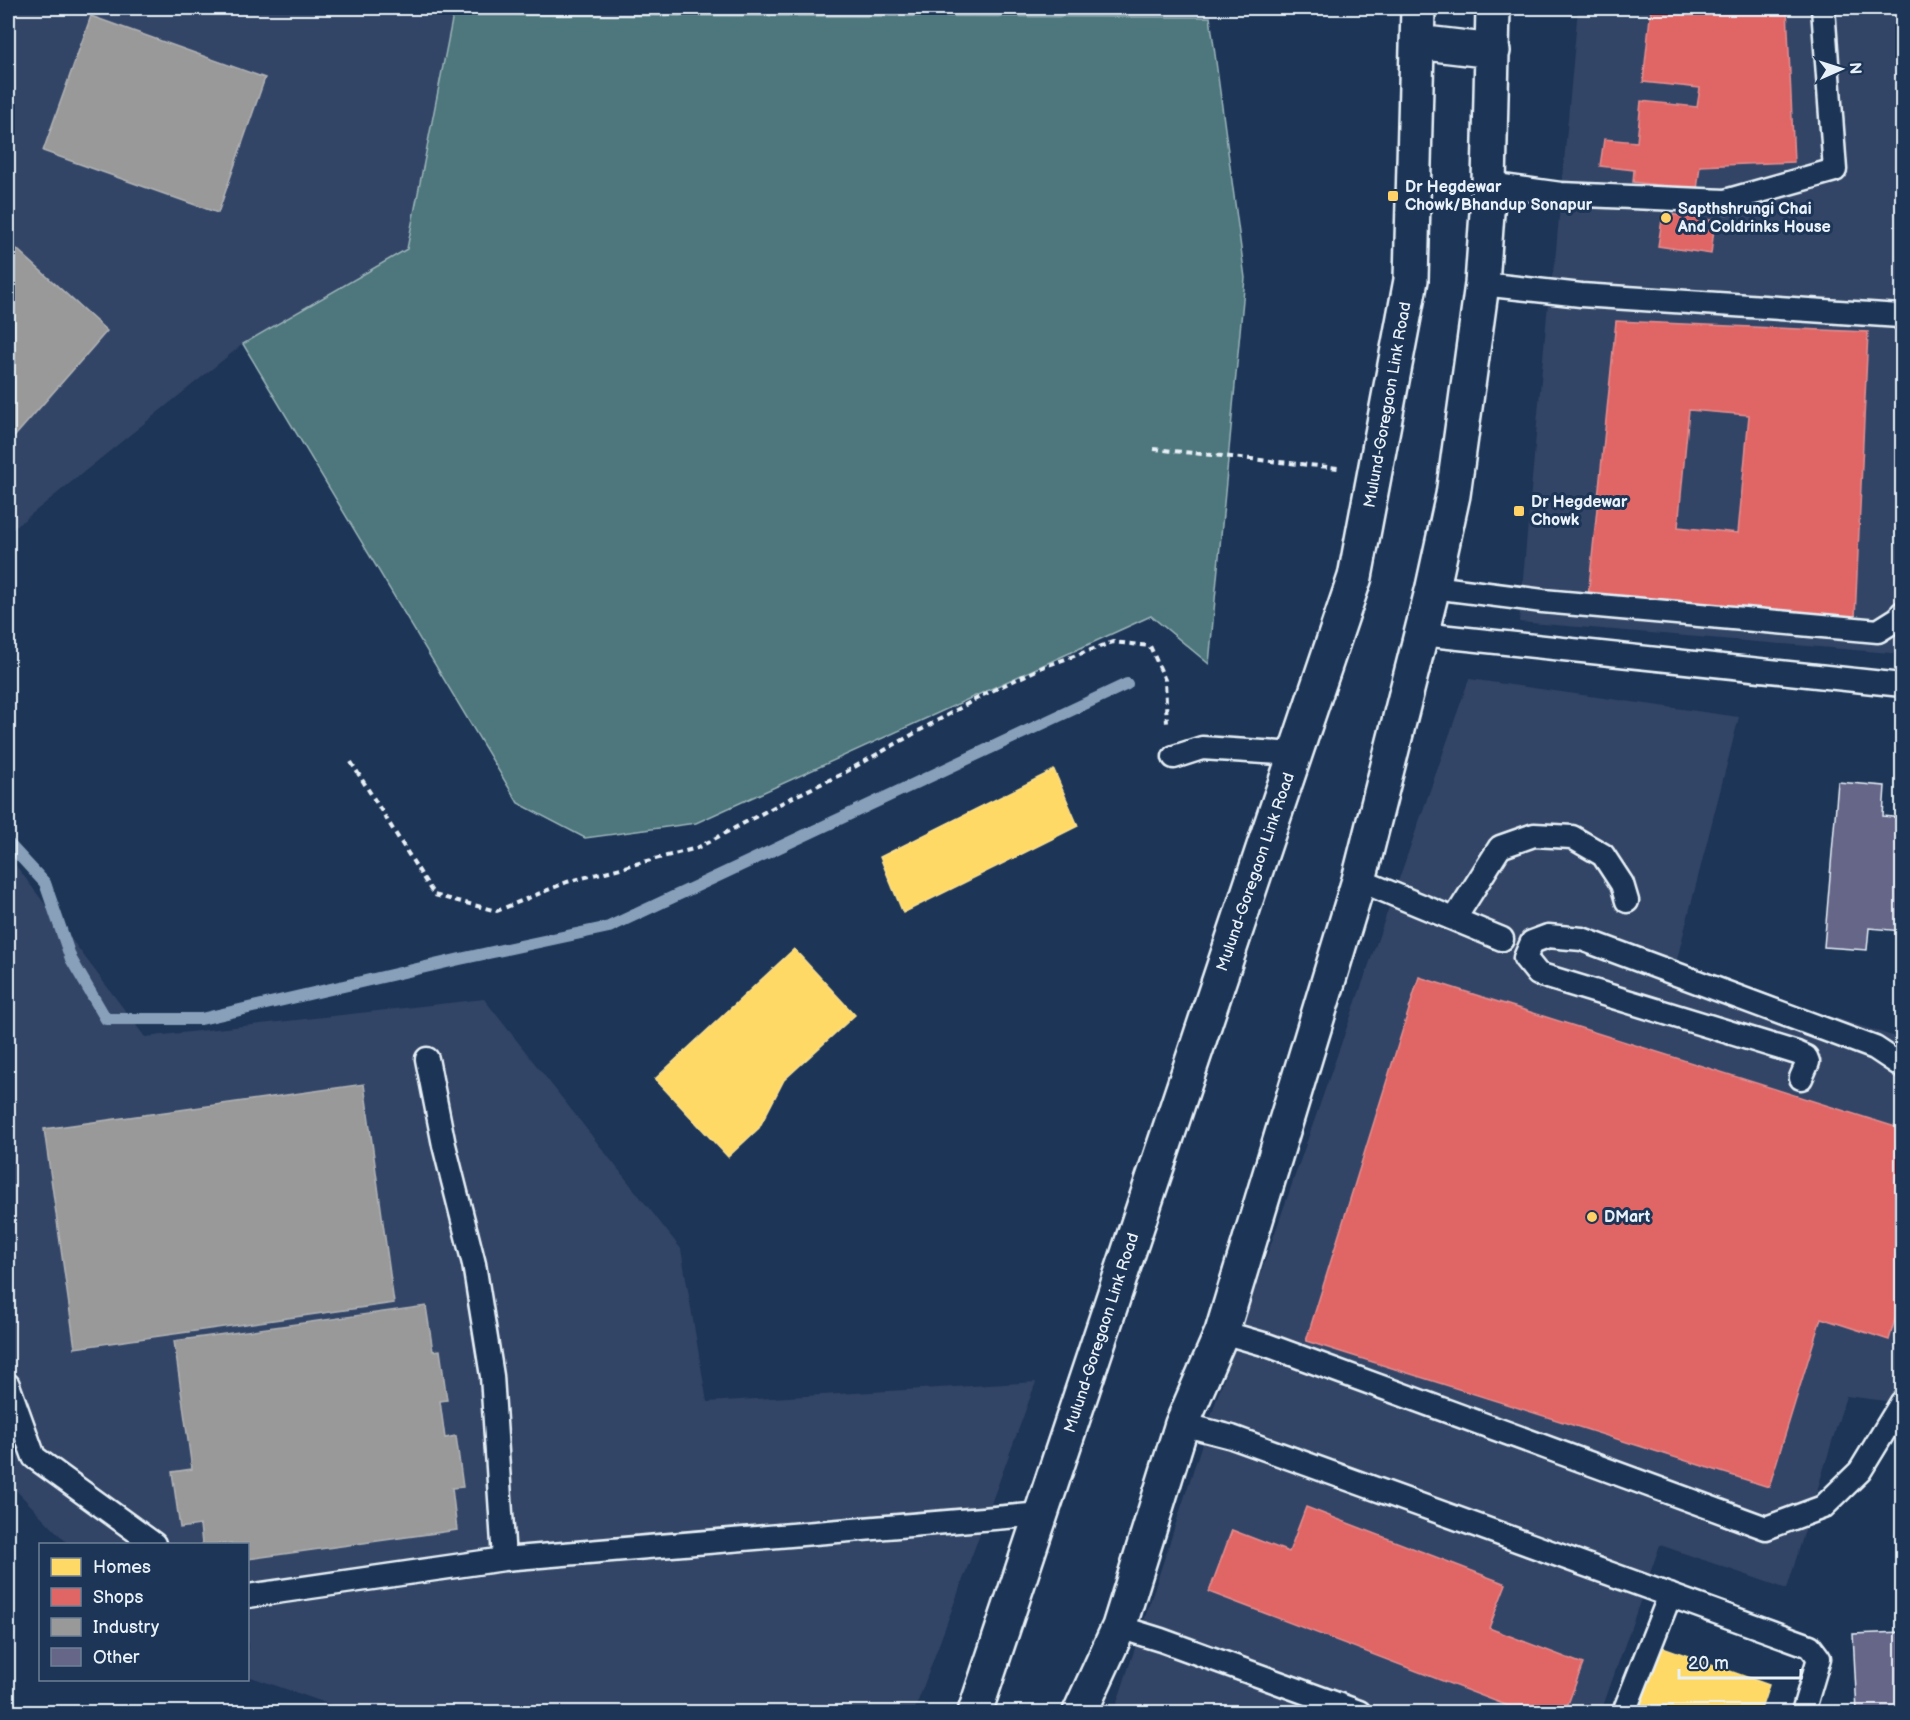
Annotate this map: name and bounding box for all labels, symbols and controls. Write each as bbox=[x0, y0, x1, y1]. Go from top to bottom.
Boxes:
north arrow bbox=[1811, 39, 1871, 99]
text: N bbox=[1845, 62, 1864, 75]
place label: Dr Hegdewar Chowk/Bhandup Sonapur bbox=[1405, 178, 1593, 215]
marker: Dr Hegdewar Chowk/Bhandup Sonapur bbox=[1386, 189, 1400, 203]
place label: Sapthshrungi Chai And Coldrinks House bbox=[1677, 200, 1831, 237]
marker: Sapthshrungi Chai And Coldrinks House bbox=[1659, 211, 1673, 225]
street label: Mulund-Goregaon Link Road bbox=[1361, 301, 1415, 509]
place label: Dr Hegdewar Chowk bbox=[1531, 493, 1628, 530]
marker: Dr Hegdewar Chowk bbox=[1512, 504, 1526, 518]
street label: Mulund-Goregaon Link Road bbox=[1213, 770, 1299, 974]
place label: DMart bbox=[1604, 1208, 1651, 1227]
marker: DMart bbox=[1585, 1210, 1599, 1224]
street label: Mulund-Goregaon Link Road bbox=[1061, 1231, 1143, 1435]
legend bbox=[39, 1543, 249, 1681]
text: Homes bbox=[93, 1557, 151, 1578]
text: Shops bbox=[93, 1587, 144, 1608]
text: Industry bbox=[93, 1617, 160, 1638]
scale bar bbox=[1679, 1642, 1800, 1680]
text: Other bbox=[93, 1647, 140, 1668]
text: 20 m bbox=[1688, 1653, 1729, 1674]

